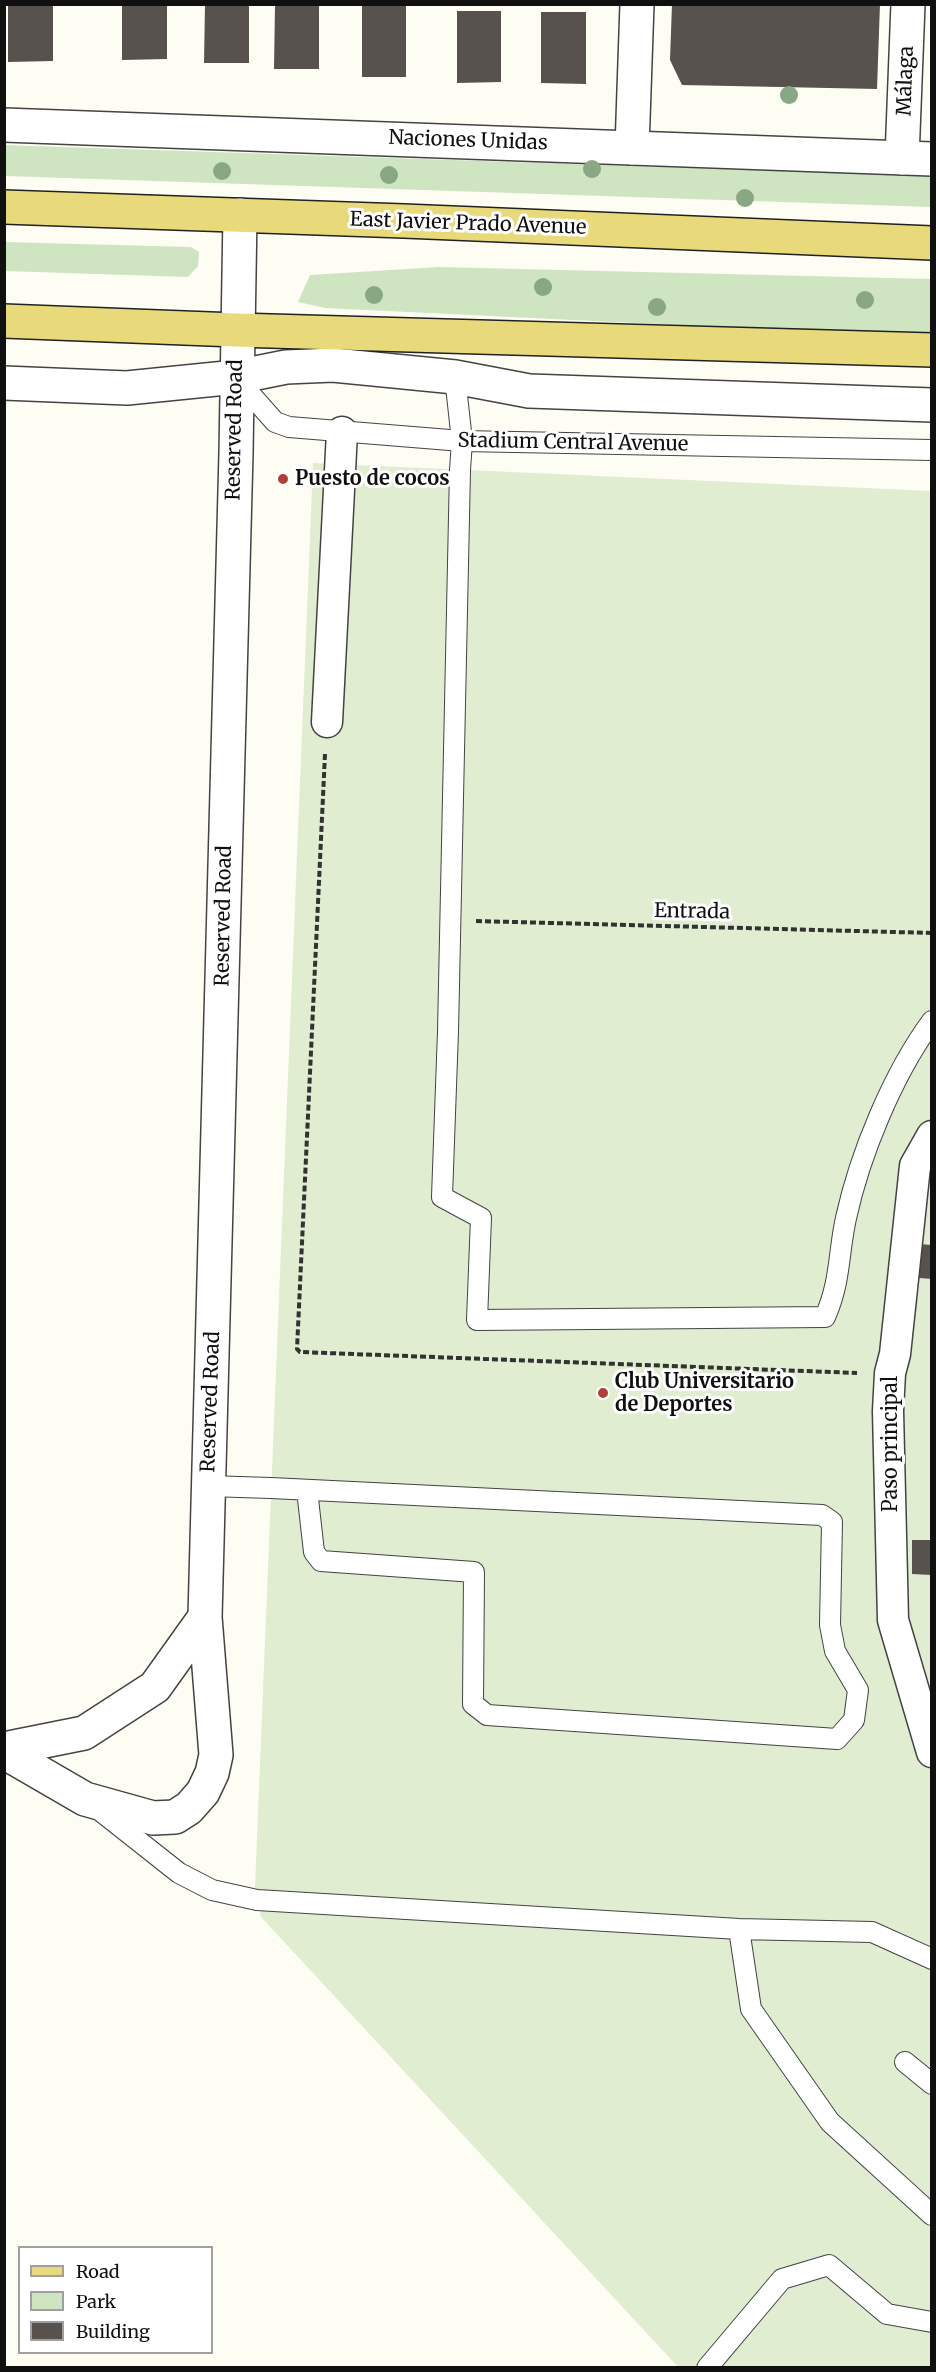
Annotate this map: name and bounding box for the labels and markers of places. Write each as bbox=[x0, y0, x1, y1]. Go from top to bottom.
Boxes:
place label: Puesto de cocos bbox=[295, 467, 449, 491]
marker: Puesto de cocos bbox=[276, 472, 290, 486]
place label: Club Universitario de Deportes bbox=[615, 1370, 794, 1417]
marker: Club Universitario de Deportes bbox=[596, 1386, 610, 1400]

